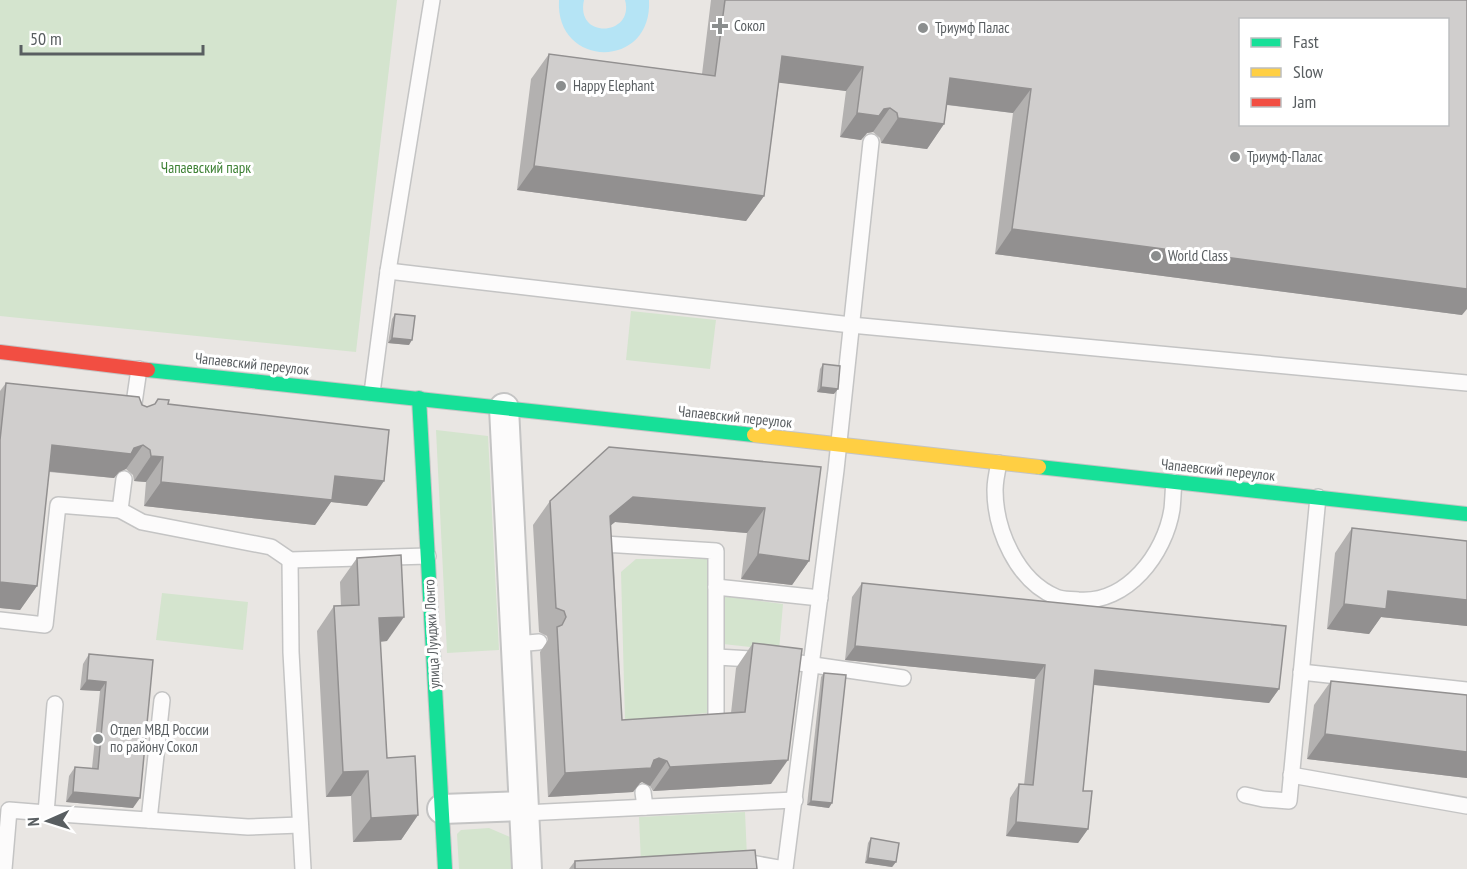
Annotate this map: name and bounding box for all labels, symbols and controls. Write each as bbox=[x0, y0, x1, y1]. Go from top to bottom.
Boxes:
place label: Сокол bbox=[734, 16, 765, 35]
marker: Сокол bbox=[711, 17, 729, 35]
scale bar bbox=[21, 18, 202, 56]
place label: Триумф Палас bbox=[935, 18, 1010, 37]
legend bbox=[1239, 18, 1449, 126]
marker: Триумф Палас bbox=[916, 21, 930, 35]
text: 50 m bbox=[30, 27, 62, 50]
text: Fast bbox=[1293, 30, 1319, 53]
text: Slow bbox=[1293, 60, 1324, 83]
place label: Happy Elephant bbox=[573, 76, 654, 95]
marker: Happy Elephant bbox=[554, 79, 568, 93]
text: Jam bbox=[1292, 90, 1316, 113]
place label: Триумф-Палас bbox=[1247, 147, 1324, 166]
marker: Триумф-Палас bbox=[1228, 150, 1242, 164]
park label: Чапаевский парк bbox=[161, 158, 251, 177]
place label: World Class bbox=[1168, 246, 1228, 265]
marker: World Class bbox=[1149, 249, 1163, 263]
street label: Чапаевский переулок bbox=[194, 348, 310, 379]
street label: Чапаевский переулок bbox=[677, 401, 793, 432]
street label: Чапаевский переулок bbox=[1160, 454, 1276, 485]
street label: улица Луиджи Лонго bbox=[419, 579, 444, 689]
place label: Отдел МВД России по району Сокол bbox=[110, 720, 209, 756]
marker: Отдел МВД России по району Сокол bbox=[91, 732, 105, 746]
north arrow bbox=[18, 791, 78, 851]
text: N bbox=[23, 817, 43, 827]

